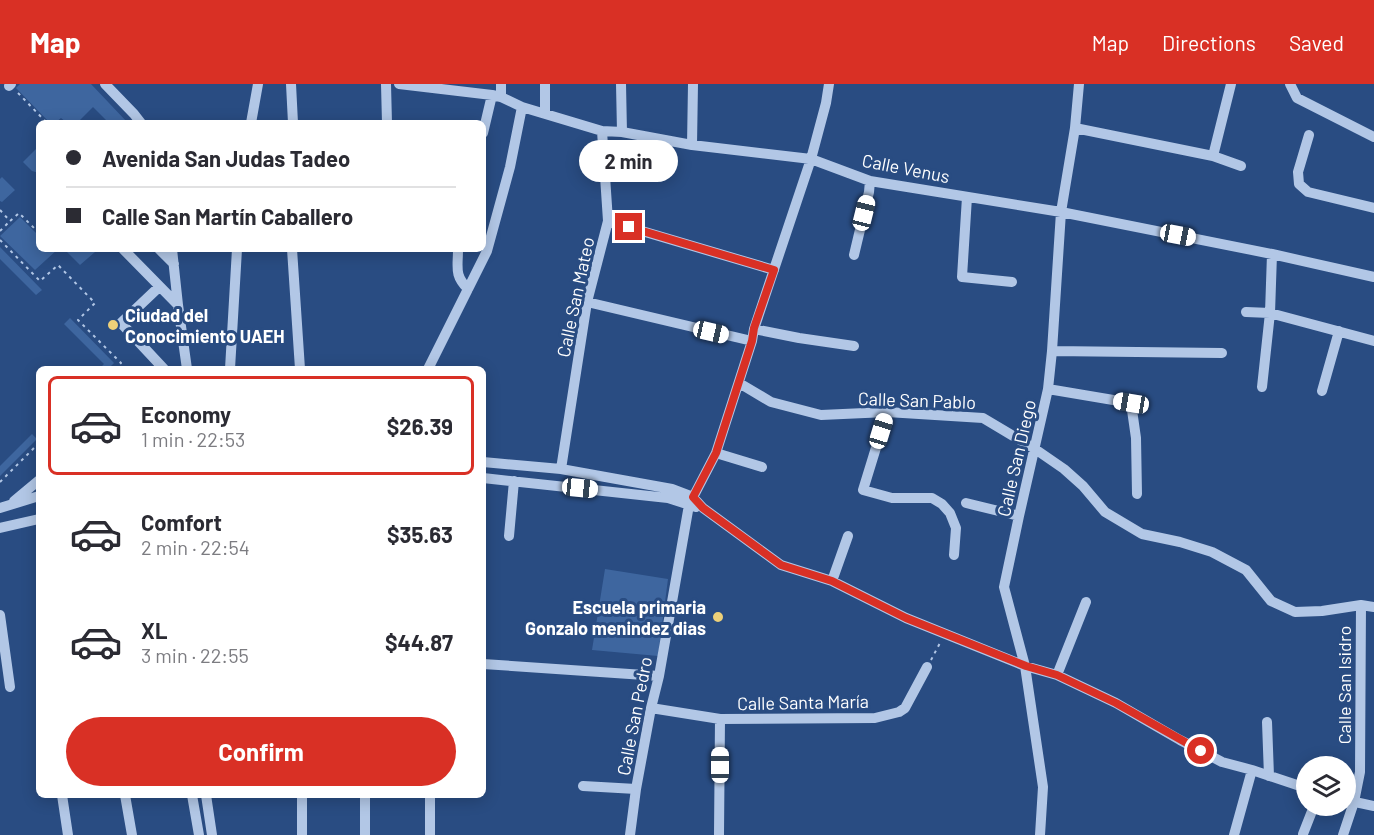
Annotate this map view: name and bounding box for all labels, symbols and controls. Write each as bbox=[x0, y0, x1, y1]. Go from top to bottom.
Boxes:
text: Map bbox=[30, 25, 81, 59]
text: Map bbox=[1092, 30, 1129, 55]
text: Directions bbox=[1162, 30, 1256, 55]
text: Saved bbox=[1289, 30, 1344, 55]
callout: 2 min bbox=[580, 140, 678, 182]
text: Avenida San Judas Tadeo bbox=[102, 145, 350, 171]
text: 2 min bbox=[605, 149, 652, 173]
street label: Calle Venus bbox=[860, 149, 952, 187]
car bbox=[851, 193, 877, 233]
text: Calle San Martín Caballero bbox=[102, 203, 353, 229]
route end bbox=[615, 213, 642, 240]
car bbox=[1159, 223, 1197, 247]
street label: Calle San Mateo bbox=[552, 235, 598, 359]
place label: Ciudad del Conocimiento UAEH bbox=[125, 304, 285, 347]
marker: Ciudad del Conocimiento UAEH bbox=[106, 318, 120, 332]
car bbox=[691, 319, 731, 345]
street label: Calle San Pablo bbox=[858, 387, 976, 413]
car bbox=[1112, 391, 1150, 415]
street label: Calle San Diego bbox=[992, 397, 1040, 519]
icon: car bbox=[69, 399, 123, 453]
text: Economy bbox=[141, 401, 231, 427]
car bbox=[867, 411, 895, 451]
text: $26.39 bbox=[387, 413, 453, 439]
text: 1 min · 22:53 bbox=[141, 427, 245, 451]
car bbox=[561, 477, 599, 499]
icon: car bbox=[69, 507, 123, 561]
text: Comfort bbox=[141, 509, 222, 535]
text: $35.63 bbox=[387, 521, 453, 547]
text: 2 min · 22:54 bbox=[141, 535, 250, 559]
place label: Escuela primaria Gonzalo menindez dias bbox=[525, 596, 706, 639]
marker: Escuela primaria Gonzalo menindez dias bbox=[711, 610, 725, 624]
icon: car bbox=[69, 615, 123, 669]
text: XL bbox=[141, 617, 167, 643]
street label: Calle San Isidro bbox=[1333, 626, 1355, 744]
text: $44.87 bbox=[385, 629, 453, 655]
text: 3 min · 22:55 bbox=[141, 643, 249, 667]
street label: Calle San Pedro bbox=[612, 655, 656, 777]
street label: Calle Santa María bbox=[737, 690, 869, 714]
button: Confirm bbox=[66, 717, 456, 786]
route start bbox=[1187, 737, 1214, 764]
car bbox=[711, 747, 729, 783]
map controls bbox=[1296, 756, 1356, 816]
button: layers bbox=[1296, 756, 1356, 816]

